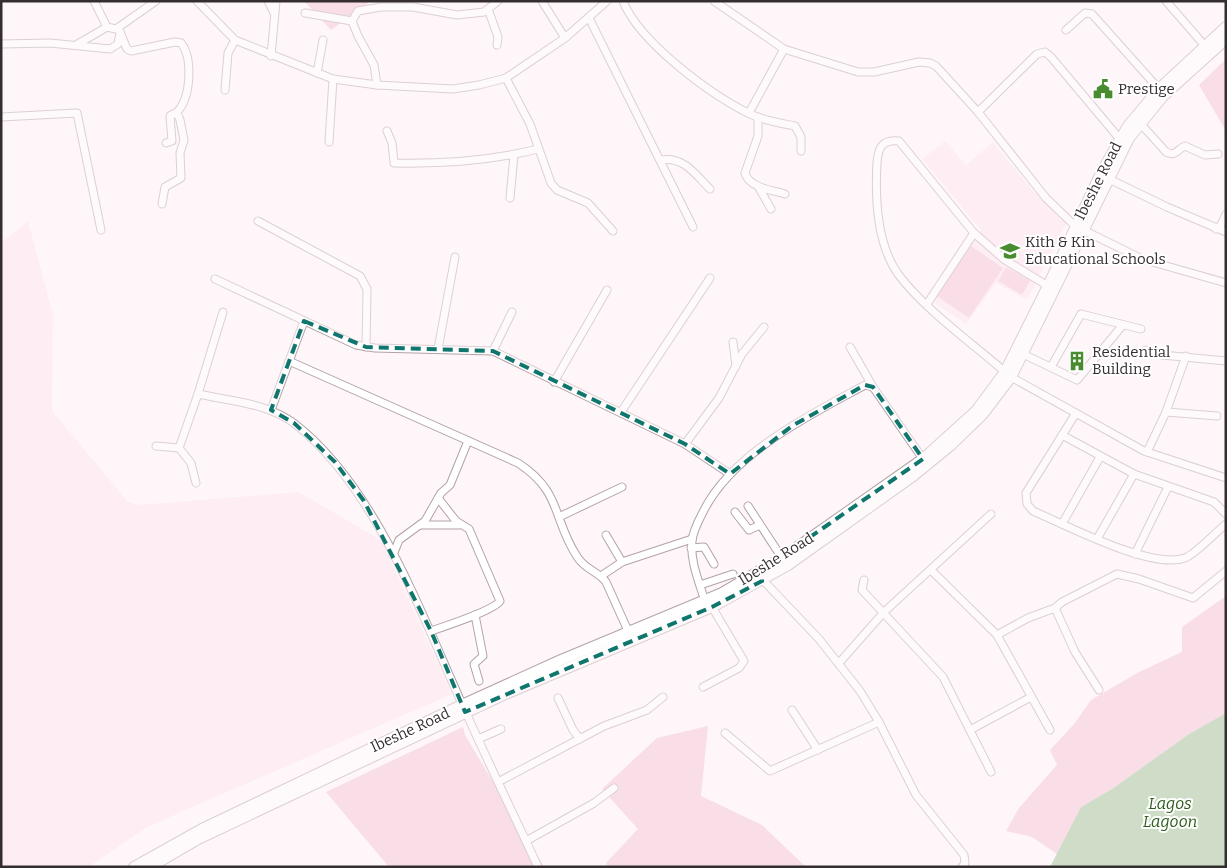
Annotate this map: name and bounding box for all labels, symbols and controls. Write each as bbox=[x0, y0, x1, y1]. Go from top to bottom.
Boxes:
public building icon: Prestige bbox=[1092, 78, 1114, 100]
place label: Prestige bbox=[1118, 80, 1175, 98]
street label: Ibeshe Road bbox=[1071, 139, 1125, 223]
place label: Kith & Kin Educational Schools bbox=[1025, 233, 1166, 268]
school or university icon: Kith & Kin Educational Schools bbox=[999, 240, 1021, 262]
place label: Residential Building bbox=[1092, 343, 1170, 378]
building icon: Residential Building bbox=[1066, 350, 1088, 372]
street label: Ibeshe Road bbox=[735, 529, 817, 589]
street label: Ibeshe Road bbox=[368, 704, 452, 756]
water label: Lagos Lagoon bbox=[1143, 794, 1197, 831]

